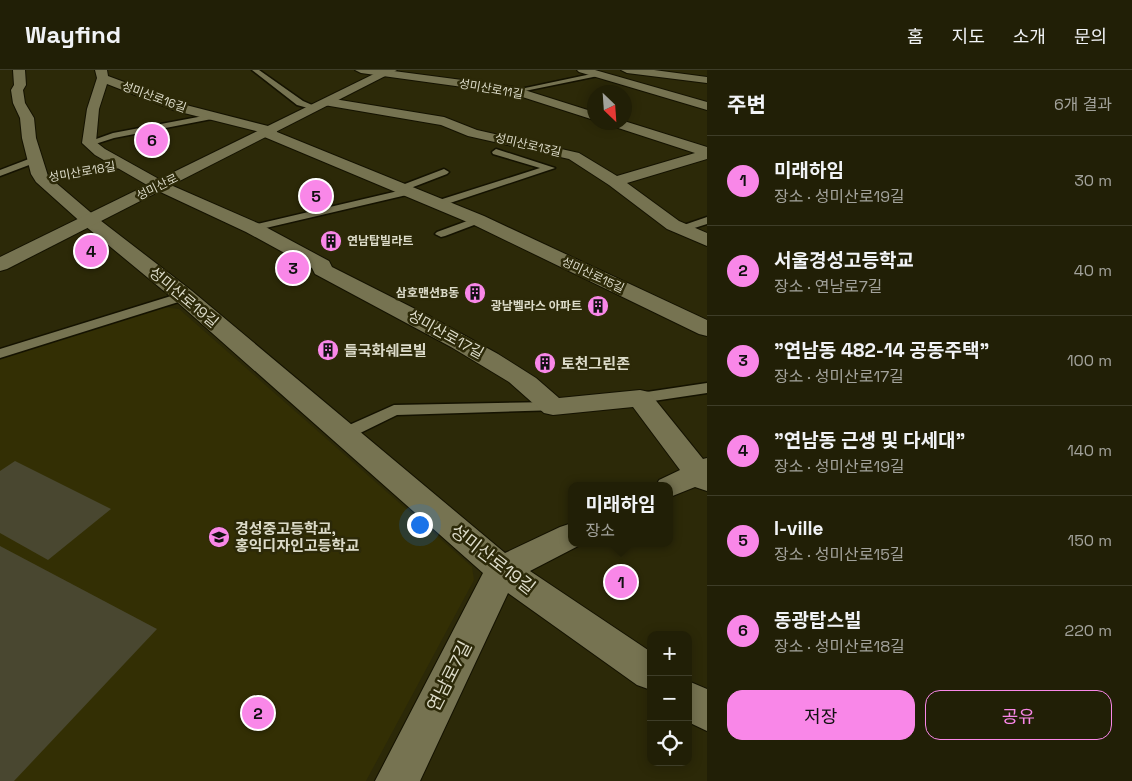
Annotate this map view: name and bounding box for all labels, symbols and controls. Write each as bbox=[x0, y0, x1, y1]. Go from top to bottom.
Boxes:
text: Wayfind bbox=[25, 19, 121, 50]
text: 홈 bbox=[907, 25, 924, 48]
text: 지도 bbox=[952, 25, 985, 48]
text: 소개 bbox=[1013, 25, 1046, 48]
text: 문의 bbox=[1074, 25, 1107, 48]
street label: 성미산로11길 bbox=[457, 75, 525, 103]
street label: 성미산로16길 bbox=[120, 78, 188, 116]
north arrow bbox=[587, 85, 632, 130]
text: 주변 bbox=[727, 91, 766, 118]
text: 6개 결과 bbox=[1054, 94, 1112, 115]
pin: 6 bbox=[136, 121, 168, 159]
street label: 성미산로13길 bbox=[493, 130, 563, 160]
street label: 성미산로18길 bbox=[47, 158, 117, 186]
text: 미래하임 bbox=[774, 158, 844, 183]
street label: 성미산로 bbox=[134, 170, 180, 204]
text: 1 bbox=[739, 170, 747, 191]
text: 30 m bbox=[1074, 170, 1112, 191]
pin: 5 bbox=[300, 177, 332, 215]
text: 장소 · 성미산로19길 bbox=[774, 186, 905, 207]
building icon: 연남탑빌라트 bbox=[319, 229, 343, 253]
pin: 4 bbox=[75, 232, 107, 270]
place label: 연남탑빌라트 bbox=[347, 233, 413, 249]
text: 서울경성고등학교 bbox=[774, 248, 914, 273]
pin: 3 bbox=[277, 249, 309, 287]
street label: 성미산로15길 bbox=[559, 254, 627, 296]
text: 2 bbox=[738, 260, 748, 281]
text: 40 m bbox=[1074, 260, 1112, 281]
street label: 성미산로19길 bbox=[146, 263, 222, 331]
text: 장소 · 연남로7길 bbox=[774, 276, 883, 297]
building icon: 삼호맨션B동 bbox=[463, 281, 487, 305]
place label: 삼호맨션B동 bbox=[396, 285, 459, 301]
building icon: 광남벨라스 아파트 bbox=[586, 294, 610, 318]
place label: 광남벨라스 아파트 bbox=[491, 298, 582, 314]
street label: 성미산로17길 bbox=[405, 305, 487, 363]
building icon: 들국화쉐르빌 bbox=[316, 338, 340, 362]
text: "연남동 482-14 공동주택" bbox=[774, 338, 989, 363]
place label: 들국화쉐르빌 bbox=[344, 341, 427, 360]
text: 3 bbox=[738, 350, 748, 371]
text: 100 m bbox=[1067, 350, 1112, 371]
building icon: 토천그린존 bbox=[533, 351, 557, 375]
place label: 토천그린존 bbox=[561, 354, 630, 373]
text: 장소 · 성미산로17길 bbox=[774, 366, 904, 387]
text: "연남동 근생 및 다세대" bbox=[774, 428, 965, 453]
text: 4 bbox=[738, 440, 748, 461]
text: 140 m bbox=[1067, 440, 1112, 461]
text: 장소 · 성미산로19길 bbox=[774, 456, 905, 477]
popup bbox=[568, 482, 673, 547]
text: 미래하임 bbox=[586, 492, 655, 517]
your location bbox=[407, 512, 433, 538]
text: I-ville bbox=[774, 516, 824, 541]
place label: 경성중고등학교, 홍익디자인고등학교 bbox=[235, 519, 359, 555]
street label: 성미산로19길 bbox=[446, 519, 540, 599]
text: 장소 bbox=[586, 520, 615, 541]
school or university icon: 경성중고등학교, 홍익디자인고등학교 bbox=[207, 525, 231, 549]
text: 5 bbox=[738, 530, 748, 551]
text: 150 m bbox=[1068, 530, 1112, 551]
text: 장소 · 성미산로15길 bbox=[774, 544, 905, 565]
pin: 1 bbox=[605, 563, 637, 601]
text: 동광탑스빌 bbox=[774, 608, 861, 633]
text: 6 bbox=[738, 620, 748, 641]
text: 220 m bbox=[1065, 620, 1112, 641]
map controls bbox=[647, 631, 692, 766]
button: + bbox=[647, 631, 692, 676]
text: 장소 · 성미산로18길 bbox=[774, 636, 905, 657]
street label: 연남로7길 bbox=[421, 637, 477, 715]
button: − bbox=[647, 676, 692, 721]
button: 저장 bbox=[727, 690, 915, 740]
button: 공유 bbox=[925, 690, 1112, 740]
pin: 2 bbox=[242, 694, 274, 732]
button: locate bbox=[647, 721, 692, 766]

